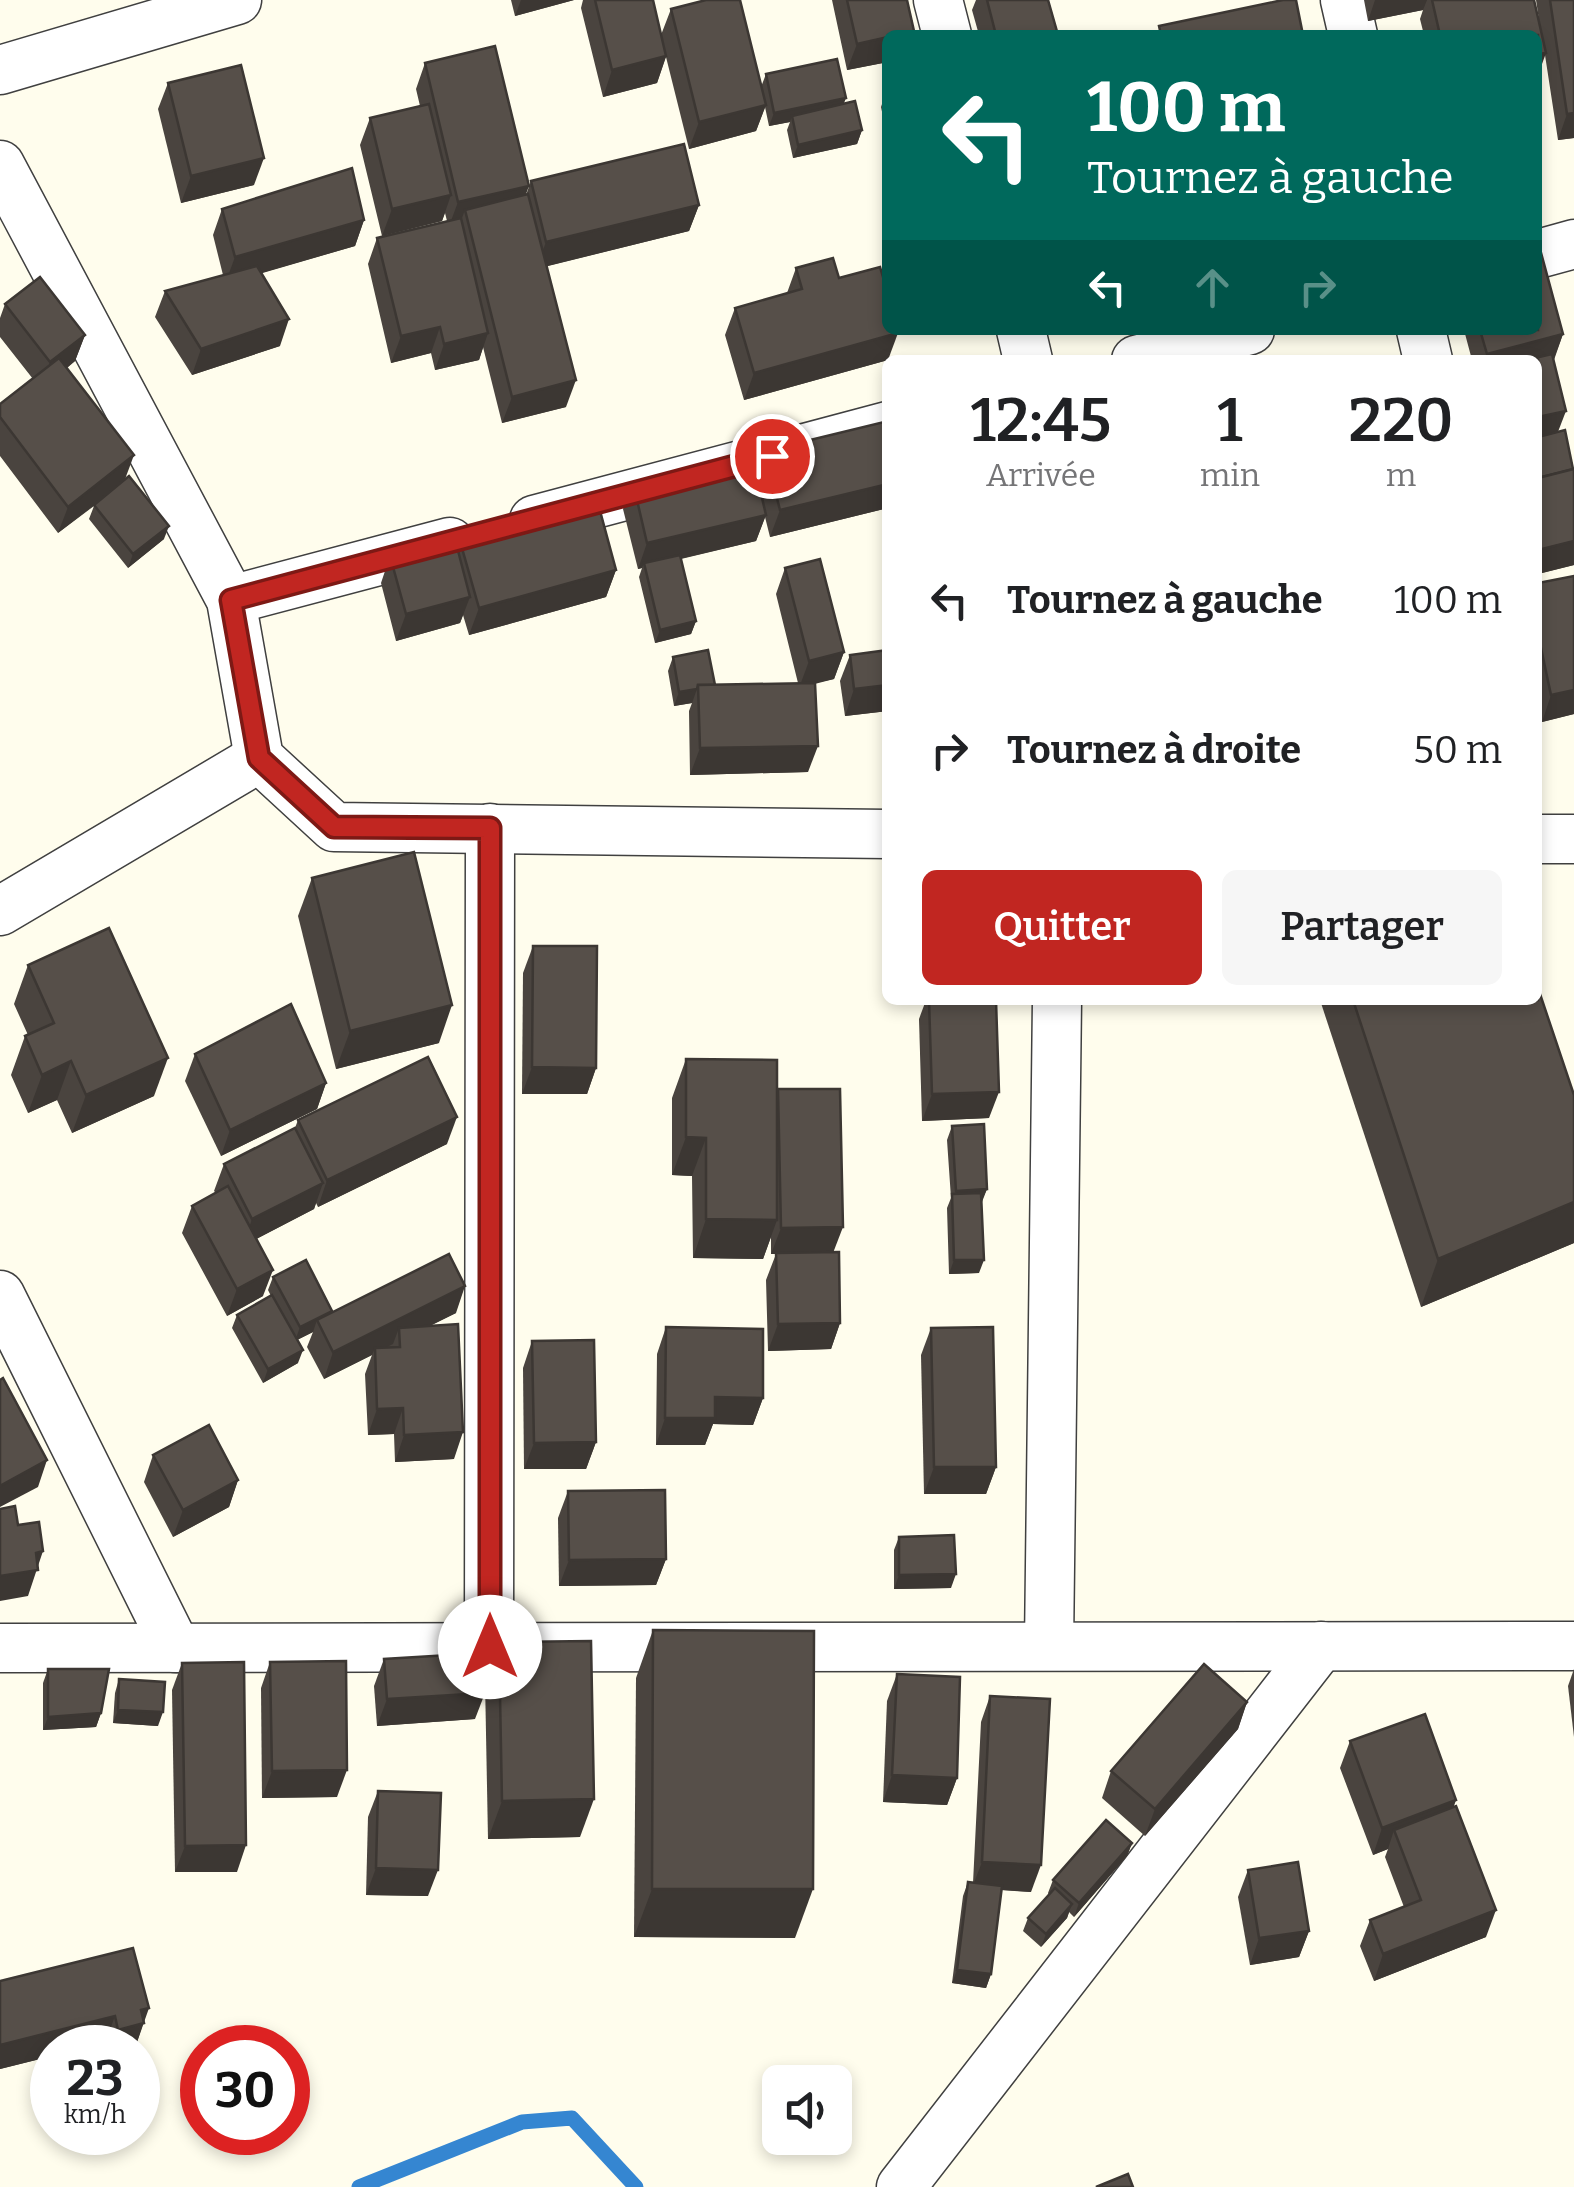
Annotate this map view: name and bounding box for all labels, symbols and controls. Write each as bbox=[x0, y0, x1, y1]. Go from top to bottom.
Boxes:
text: 100 m bbox=[1087, 66, 1286, 150]
icon: left bbox=[922, 70, 1052, 200]
text: Tournez à gauche bbox=[1087, 151, 1454, 205]
icon: left bbox=[1080, 260, 1135, 315]
icon: ahead bbox=[1185, 260, 1240, 315]
icon: right bbox=[1290, 260, 1345, 315]
text: 12:45 bbox=[970, 385, 1111, 457]
text: 1 bbox=[1217, 385, 1243, 457]
text: 220 bbox=[1349, 385, 1454, 457]
pin bbox=[730, 414, 815, 499]
icon: arrive bbox=[745, 429, 800, 484]
text: Arrivée bbox=[986, 456, 1096, 494]
text: min bbox=[1200, 456, 1260, 494]
text: m bbox=[1386, 456, 1416, 494]
icon: left bbox=[922, 573, 977, 628]
text: Tournez à gauche bbox=[1007, 577, 1323, 623]
text: 100 m bbox=[1394, 577, 1502, 623]
icon: right bbox=[922, 723, 977, 778]
text: Tournez à droite bbox=[1007, 727, 1301, 773]
text: 50 m bbox=[1413, 727, 1502, 773]
button: Quitter bbox=[922, 870, 1202, 985]
button: Partager bbox=[1222, 870, 1502, 985]
position arrow bbox=[438, 1595, 542, 1699]
speed limit sign: 30 bbox=[180, 2025, 310, 2155]
text: 23 bbox=[67, 2048, 123, 2108]
map controls bbox=[762, 2065, 852, 2155]
button: sound bbox=[762, 2065, 852, 2155]
text: km/h bbox=[64, 2100, 126, 2130]

